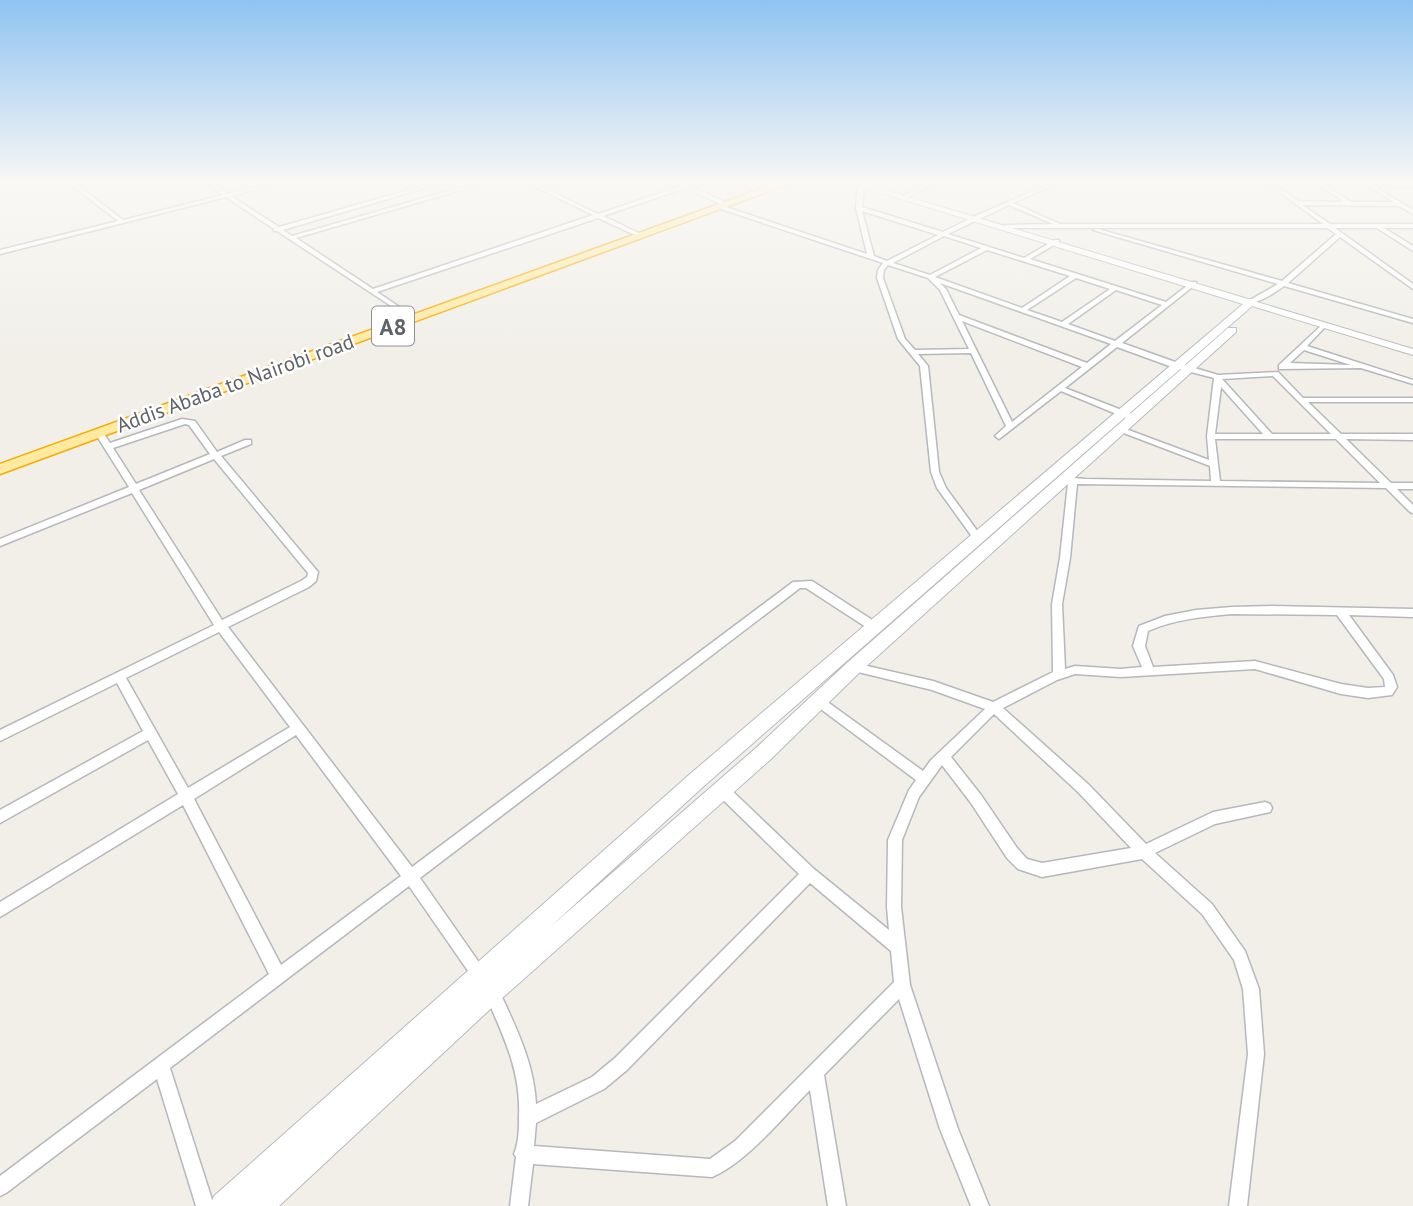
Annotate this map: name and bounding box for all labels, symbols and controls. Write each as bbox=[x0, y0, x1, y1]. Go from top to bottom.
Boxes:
road number: A8 bbox=[372, 306, 414, 346]
street label: Addis Ababa to Nairobi road bbox=[113, 327, 357, 439]

